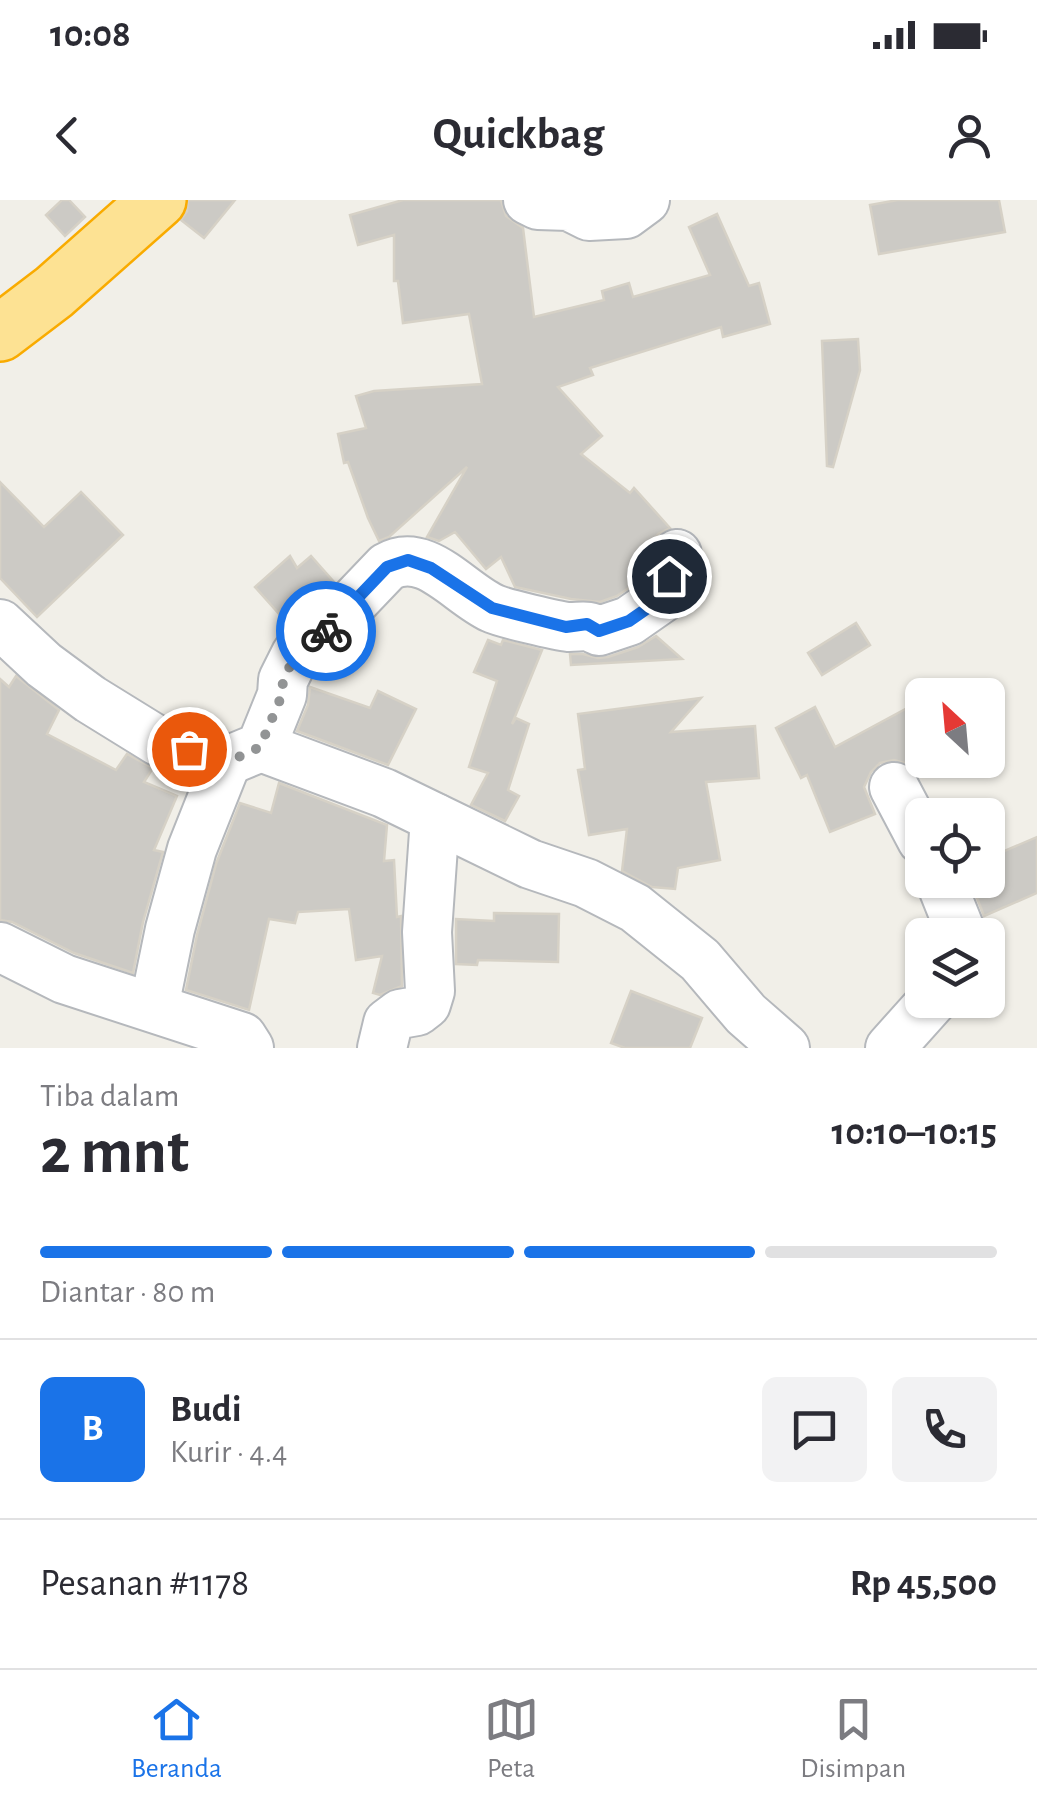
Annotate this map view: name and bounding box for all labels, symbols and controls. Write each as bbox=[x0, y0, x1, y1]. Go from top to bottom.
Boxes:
text: 10:08 bbox=[50, 16, 131, 54]
icon: back bbox=[40, 108, 95, 163]
icon: person bbox=[942, 108, 997, 163]
text: Quickbag bbox=[433, 112, 604, 157]
pin bbox=[627, 534, 712, 619]
icon: home bbox=[642, 549, 697, 604]
courier bbox=[276, 581, 376, 681]
icon: bike bbox=[299, 604, 354, 659]
north arrow bbox=[905, 678, 1005, 778]
map controls bbox=[905, 678, 1005, 1018]
pin bbox=[147, 707, 232, 792]
icon: bag bbox=[162, 722, 217, 777]
button: locate bbox=[905, 798, 1005, 898]
button: layers bbox=[905, 918, 1005, 1018]
text: Tiba dalam bbox=[40, 1080, 179, 1112]
text: 10:10–10:15 bbox=[832, 1114, 997, 1152]
text: 2 mnt bbox=[40, 1120, 189, 1185]
text: Diantar · 80 m bbox=[40, 1276, 215, 1308]
button: chat bbox=[762, 1377, 867, 1482]
button: phone bbox=[892, 1377, 997, 1482]
text: Budi bbox=[170, 1391, 242, 1429]
text: B bbox=[81, 1410, 104, 1448]
text: Kurir · 4.4 bbox=[170, 1436, 287, 1468]
text: Pesanan #1178 bbox=[40, 1565, 249, 1603]
text: Rp 45,500 bbox=[850, 1565, 997, 1603]
tab: Beranda bbox=[131, 1692, 222, 1786]
tab: Peta bbox=[484, 1692, 539, 1786]
tab: Disimpan bbox=[800, 1692, 906, 1786]

